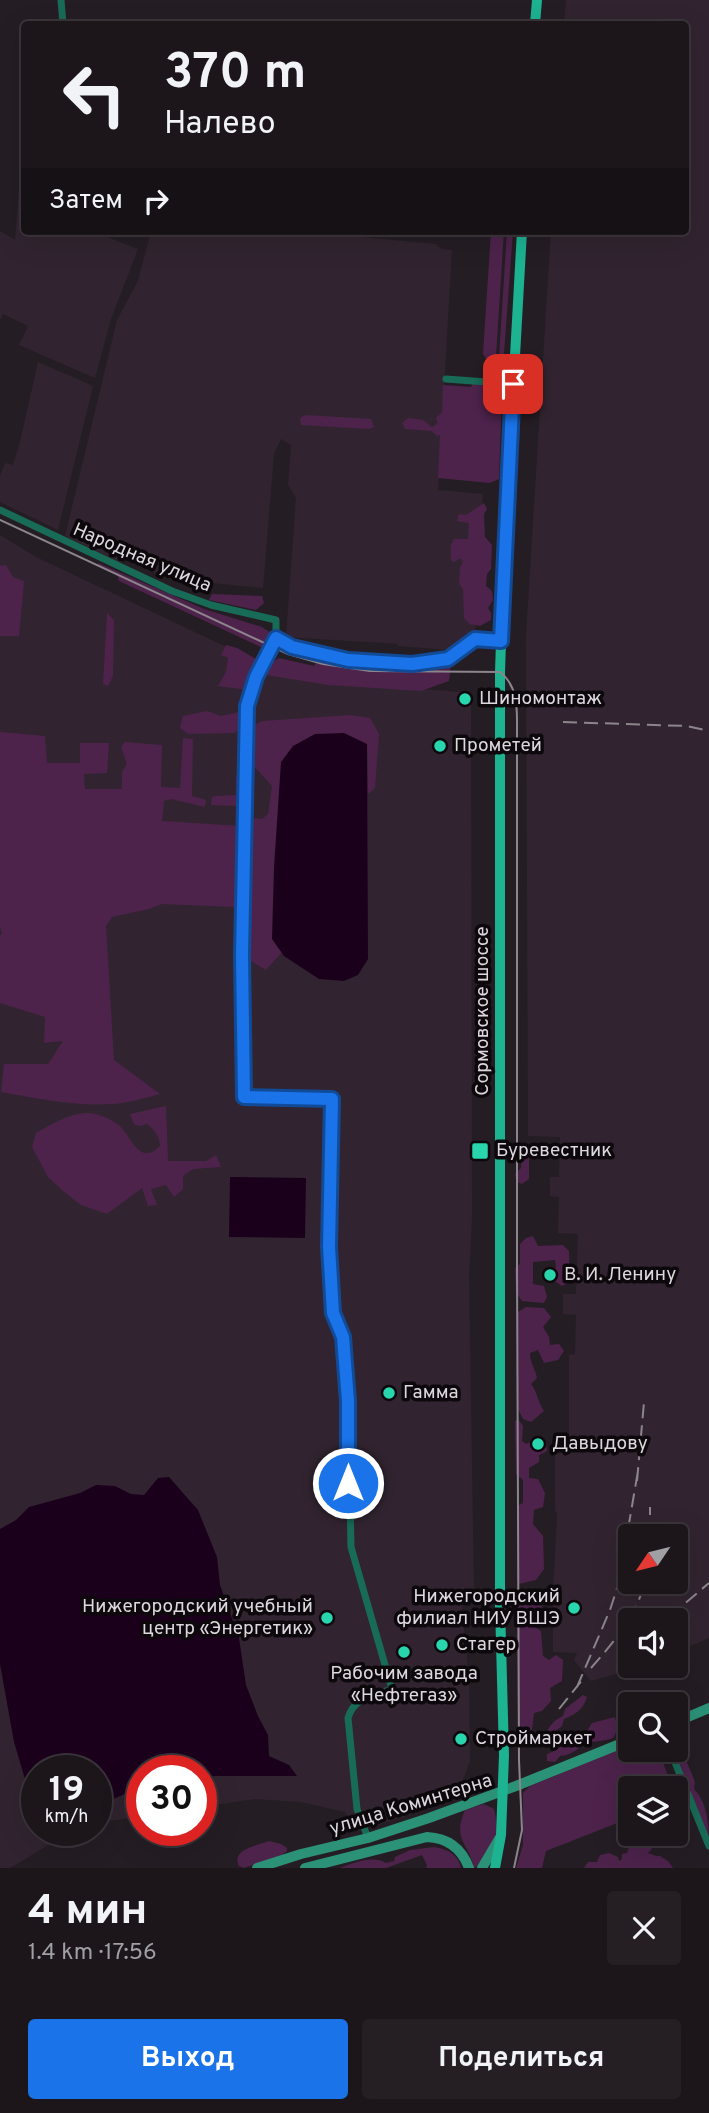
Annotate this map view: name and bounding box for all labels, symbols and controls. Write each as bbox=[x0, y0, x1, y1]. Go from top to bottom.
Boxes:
text: 370 m bbox=[164, 44, 306, 106]
icon: left bbox=[49, 49, 140, 140]
text: Налево bbox=[164, 105, 276, 145]
icon: right bbox=[137, 182, 175, 220]
text: Затем bbox=[49, 185, 123, 218]
pin bbox=[483, 354, 543, 414]
icon: arrive bbox=[494, 365, 532, 403]
street label: Народная улица bbox=[69, 518, 215, 598]
place label: Шиномонтаж bbox=[479, 687, 602, 711]
marker: Шиномонтаж bbox=[457, 691, 473, 707]
place label: Прометей bbox=[454, 734, 542, 758]
marker: Прометей bbox=[432, 738, 448, 754]
street label: Сормовское шоссе bbox=[471, 926, 495, 1096]
place label: Буревестник bbox=[496, 1139, 612, 1163]
marker: Буревестник bbox=[470, 1141, 490, 1161]
place label: В. И. Ленину bbox=[564, 1263, 676, 1287]
marker: В. И. Ленину bbox=[542, 1267, 558, 1283]
place label: Гамма bbox=[403, 1381, 459, 1405]
marker: Гамма bbox=[381, 1385, 397, 1401]
place label: Давыдову bbox=[552, 1432, 648, 1456]
marker: Давыдову bbox=[530, 1436, 546, 1452]
position arrow bbox=[311, 1446, 385, 1520]
north arrow bbox=[618, 1524, 688, 1594]
map controls bbox=[618, 1524, 688, 1846]
place label: Нижегородский филиал НИУ ВШЭ bbox=[396, 1585, 560, 1631]
place label: Нижегородский учебный центр «Энергетик» bbox=[82, 1595, 313, 1641]
marker: Нижегородский филиал НИУ ВШЭ bbox=[566, 1600, 582, 1616]
button: sound bbox=[618, 1608, 688, 1678]
marker: Нижегородский учебный центр «Энергетик» bbox=[319, 1610, 335, 1626]
place label: Стагер bbox=[456, 1633, 516, 1657]
marker: Стагер bbox=[434, 1637, 450, 1653]
marker: Рабочим завода «Нефтегаз» bbox=[396, 1644, 412, 1660]
place label: Рабочим завода «Нефтегаз» bbox=[330, 1662, 478, 1708]
button: search bbox=[618, 1692, 688, 1762]
place label: Строймаркет bbox=[475, 1727, 593, 1751]
marker: Строймаркет bbox=[453, 1731, 469, 1747]
speed limit sign: 30 bbox=[126, 1755, 217, 1846]
text: 19 bbox=[49, 1769, 84, 1813]
street label: улица Коминтерна bbox=[327, 1769, 495, 1841]
button: layers bbox=[618, 1776, 688, 1846]
text: km/h bbox=[45, 1806, 88, 1829]
text: 4 мин bbox=[28, 1886, 147, 1939]
button: close bbox=[607, 1891, 681, 1965]
text: 1.4 km · 17:56 bbox=[28, 1939, 157, 1968]
button: Выход bbox=[28, 2019, 348, 2099]
button: Поделиться bbox=[362, 2019, 681, 2099]

